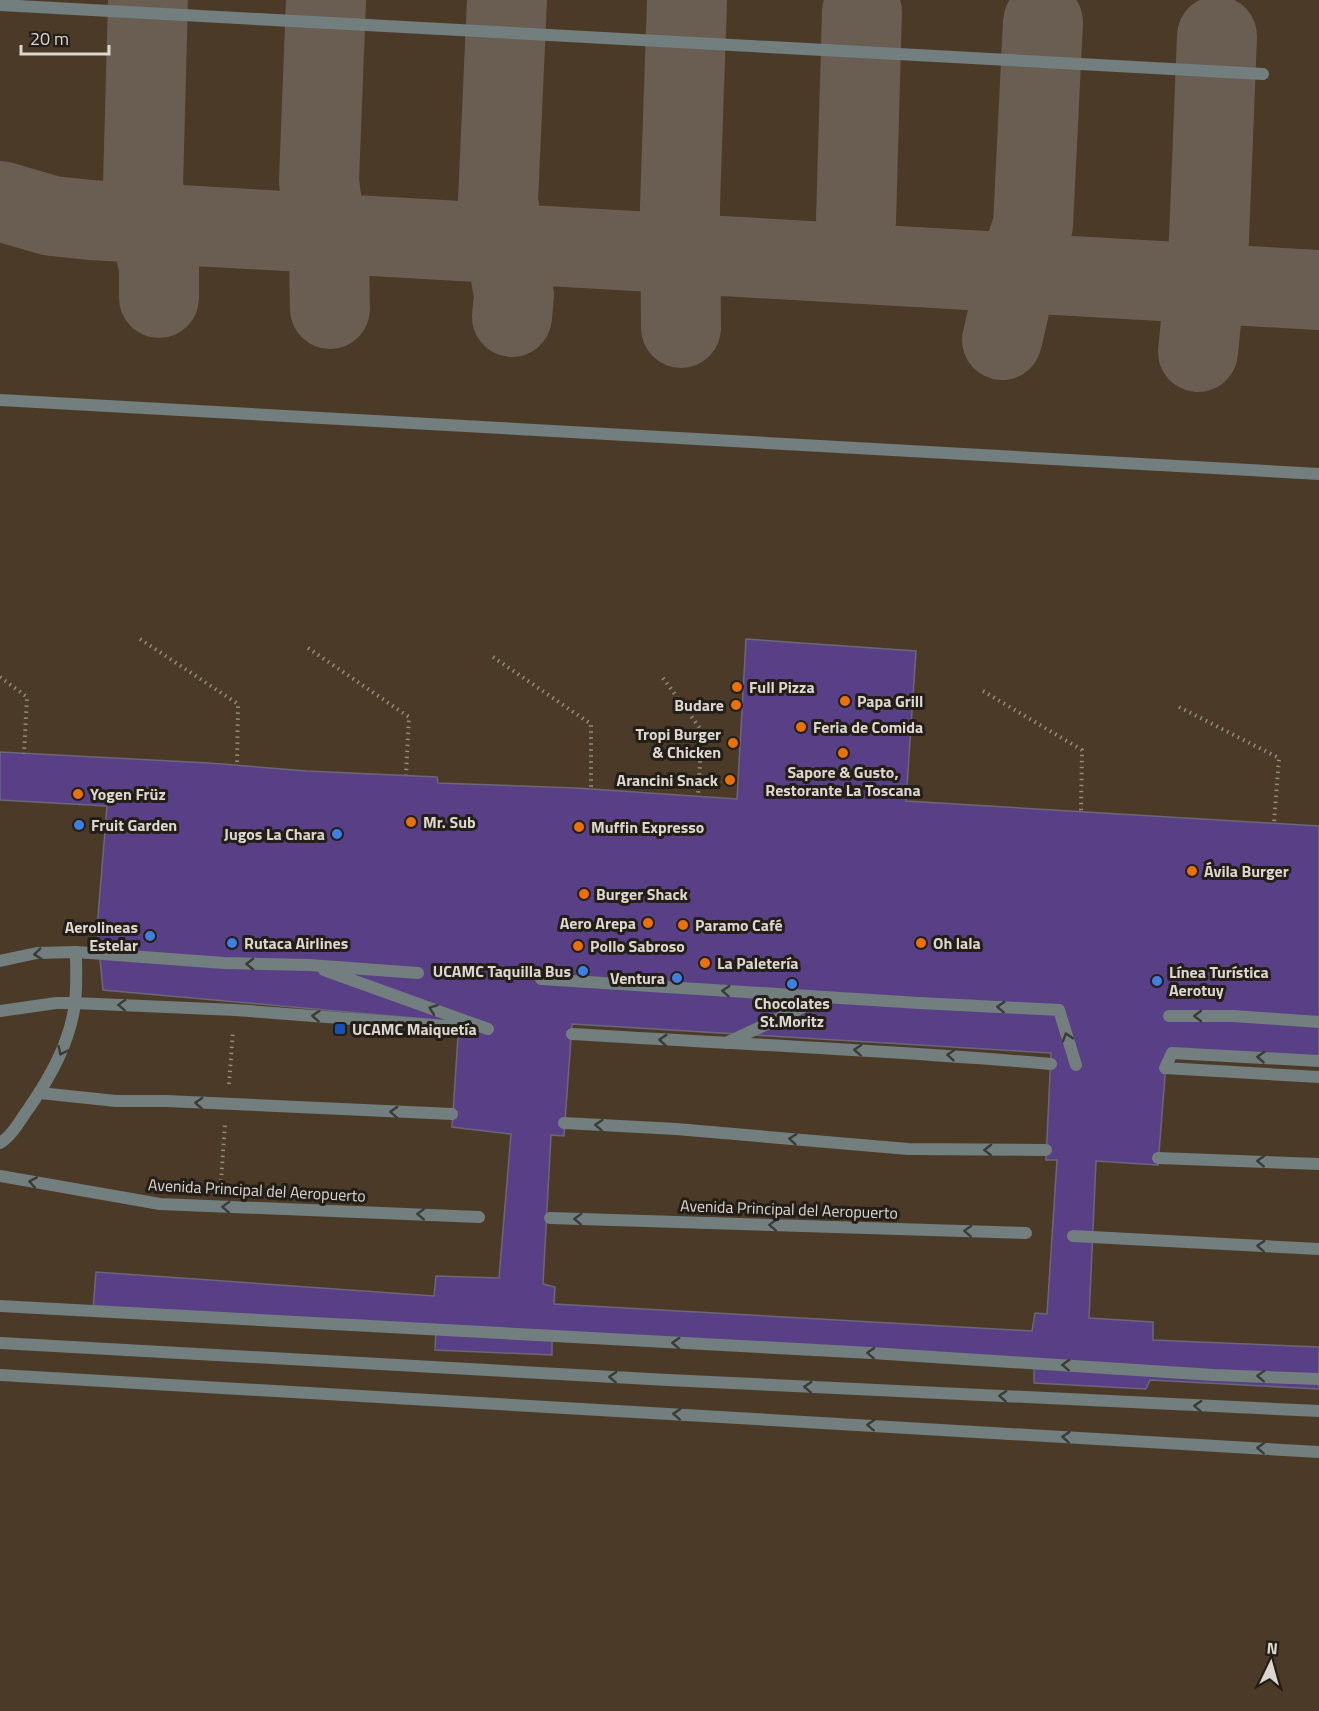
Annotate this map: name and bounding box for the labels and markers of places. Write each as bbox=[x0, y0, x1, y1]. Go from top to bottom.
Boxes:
place label: Full Pizza bbox=[749, 675, 815, 699]
marker: Full Pizza bbox=[730, 680, 744, 694]
place label: Papa Grill bbox=[857, 689, 923, 713]
place label: Budare bbox=[674, 693, 724, 717]
marker: Papa Grill bbox=[838, 694, 852, 708]
marker: Budare bbox=[729, 698, 743, 712]
place label: Feria de Comida bbox=[813, 715, 923, 739]
marker: Feria de Comida bbox=[794, 720, 808, 734]
place label: Tropi Burger & Chicken bbox=[635, 722, 721, 764]
marker: Tropi Burger & Chicken bbox=[726, 736, 740, 750]
marker: Sapore & Gusto, Restorante La Toscana bbox=[836, 746, 850, 760]
place label: Sapore & Gusto, Restorante La Toscana bbox=[765, 760, 921, 802]
place label: Arancini Snack bbox=[617, 768, 719, 792]
marker: Arancini Snack bbox=[723, 773, 737, 787]
place label: Yogen Früz bbox=[90, 782, 166, 806]
marker: Yogen Früz bbox=[71, 787, 85, 801]
place label: Mr. Sub bbox=[423, 810, 476, 834]
place label: Fruit Garden bbox=[91, 813, 177, 837]
marker: Mr. Sub bbox=[404, 815, 418, 829]
place label: Muffin Expresso bbox=[591, 815, 704, 839]
marker: Fruit Garden bbox=[72, 818, 86, 832]
marker: Muffin Expresso bbox=[572, 820, 586, 834]
place label: Jugos La Chara bbox=[224, 822, 325, 846]
marker: Jugos La Chara bbox=[330, 827, 344, 841]
place label: Ávila Burger bbox=[1204, 859, 1289, 883]
marker: Ávila Burger bbox=[1185, 864, 1199, 878]
place label: Burger Shack bbox=[596, 882, 689, 906]
marker: Burger Shack bbox=[577, 887, 591, 901]
place label: Aero Arepa bbox=[560, 911, 636, 935]
place label: Paramo Café bbox=[695, 913, 783, 937]
place label: Aerolineas Estelar bbox=[65, 915, 138, 957]
marker: Aero Arepa bbox=[641, 916, 655, 930]
marker: Paramo Café bbox=[676, 918, 690, 932]
marker: Aerolineas Estelar bbox=[143, 929, 157, 943]
place label: Rutaca Airlines bbox=[244, 931, 348, 955]
place label: Oh lala bbox=[933, 931, 981, 955]
place label: Pollo Sabroso bbox=[590, 934, 685, 958]
marker: Rutaca Airlines bbox=[225, 936, 239, 950]
marker: Oh lala bbox=[914, 936, 928, 950]
marker: Pollo Sabroso bbox=[571, 939, 585, 953]
place label: La Paletería bbox=[717, 951, 799, 975]
marker: La Paletería bbox=[698, 956, 712, 970]
place label: UCAMC Taquilla Bus bbox=[433, 959, 571, 983]
place label: Línea Turística Aerotuy bbox=[1169, 960, 1269, 1002]
marker: UCAMC Taquilla Bus bbox=[576, 964, 590, 978]
place label: Ventura bbox=[610, 966, 665, 990]
marker: Ventura bbox=[670, 971, 684, 985]
marker: Línea Turística Aerotuy bbox=[1150, 974, 1164, 988]
marker: Chocolates St.Moritz bbox=[785, 977, 799, 991]
place label: Chocolates St.Moritz bbox=[754, 991, 830, 1033]
place label: UCAMC Maiquetía bbox=[352, 1017, 477, 1041]
marker: UCAMC Maiquetía bbox=[333, 1022, 347, 1036]

